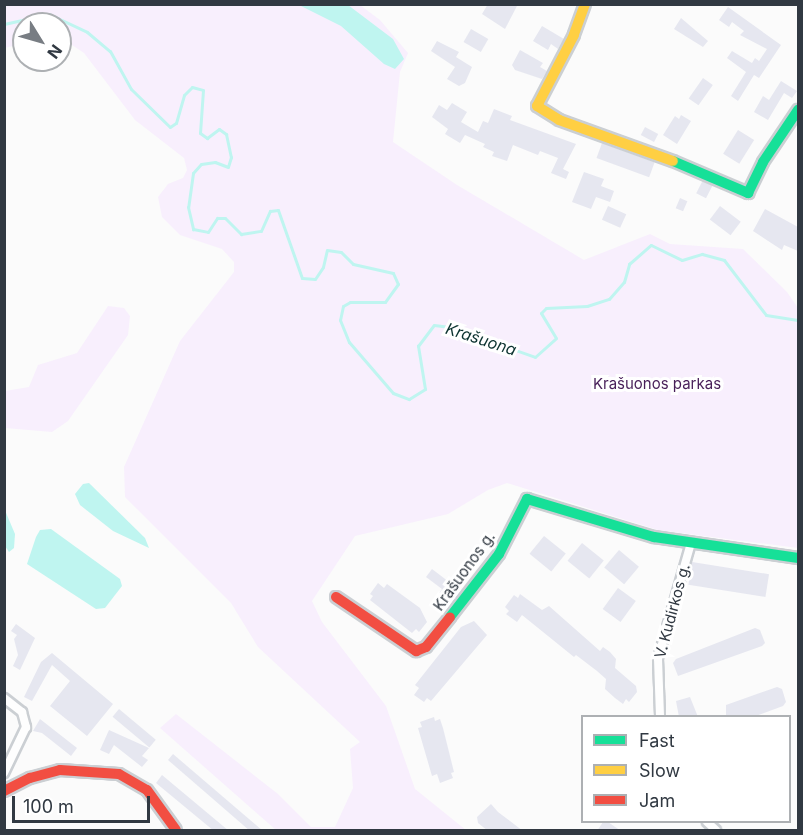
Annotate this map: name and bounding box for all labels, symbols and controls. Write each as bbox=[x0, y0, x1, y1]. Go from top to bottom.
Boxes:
north arrow bbox=[12, 12, 72, 72]
text: N bbox=[43, 41, 66, 63]
water label: Krašuona bbox=[443, 319, 519, 359]
park label: Krašuonos parkas bbox=[593, 375, 721, 393]
street label: Krašuonos g. bbox=[429, 528, 499, 614]
street label: V. Kudirkos g. bbox=[651, 562, 693, 660]
legend bbox=[581, 715, 791, 823]
text: Fast bbox=[639, 730, 675, 751]
text: Slow bbox=[639, 760, 680, 781]
scale bar bbox=[15, 784, 153, 822]
text: Jam bbox=[639, 790, 675, 811]
text: 100 m bbox=[23, 796, 74, 817]

